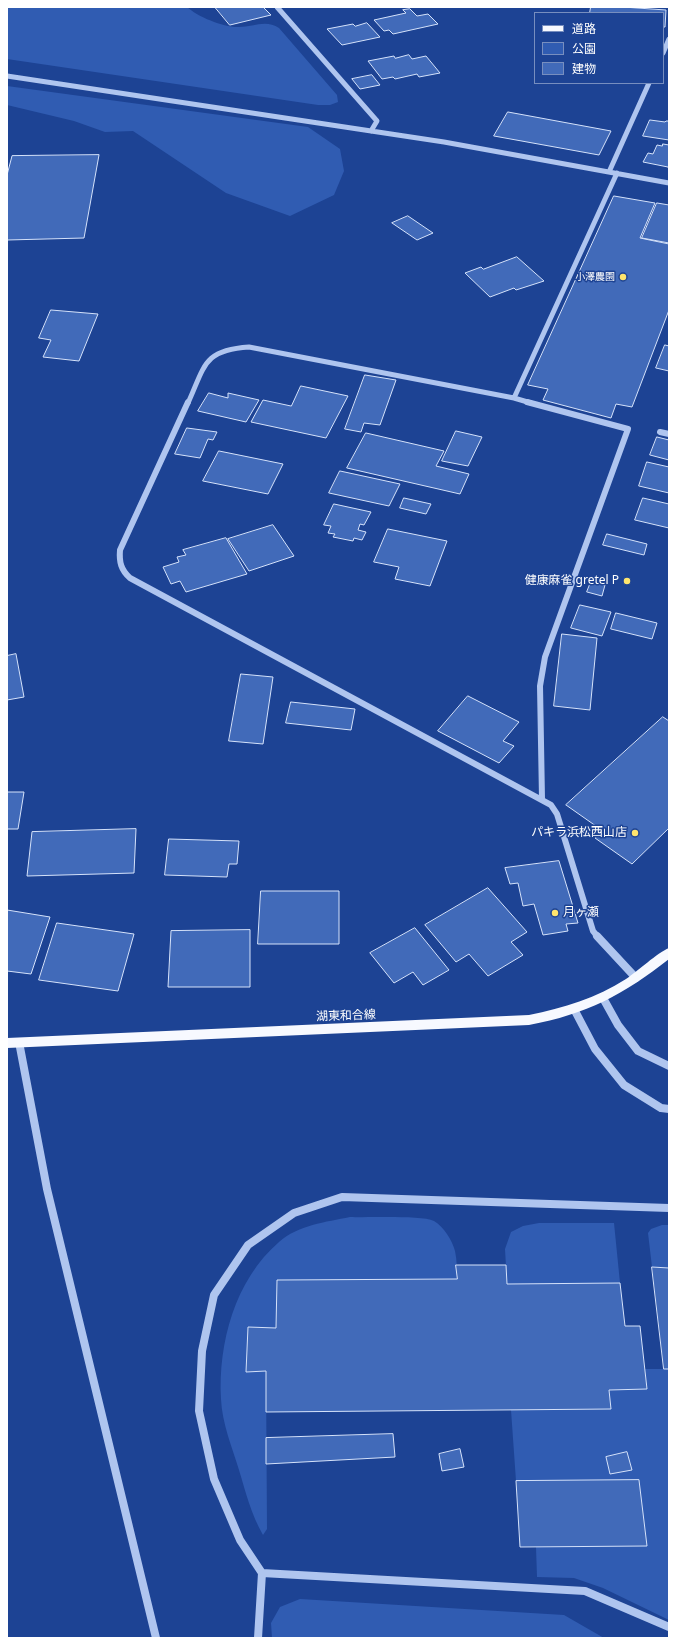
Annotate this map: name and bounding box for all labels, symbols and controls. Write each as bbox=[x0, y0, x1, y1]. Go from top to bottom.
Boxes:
legend bbox=[534, 12, 664, 84]
text: 道路 bbox=[572, 20, 596, 37]
text: 公園 bbox=[572, 40, 596, 57]
text: 建物 bbox=[572, 60, 596, 77]
place label: 小澤農園 bbox=[575, 271, 615, 283]
marker: 小澤農園 bbox=[618, 272, 628, 282]
place label: 健康麻雀 gretel P bbox=[524, 574, 619, 588]
marker: 健康麻雀 gretel P bbox=[622, 576, 632, 586]
place label: パキラ浜松西山店 bbox=[531, 826, 627, 840]
marker: パキラ浜松西山店 bbox=[630, 828, 640, 838]
place label: 月ヶ瀬 bbox=[563, 906, 599, 920]
marker: 月ヶ瀬 bbox=[550, 908, 560, 918]
street label: 湖東和合線 bbox=[316, 1008, 376, 1024]

